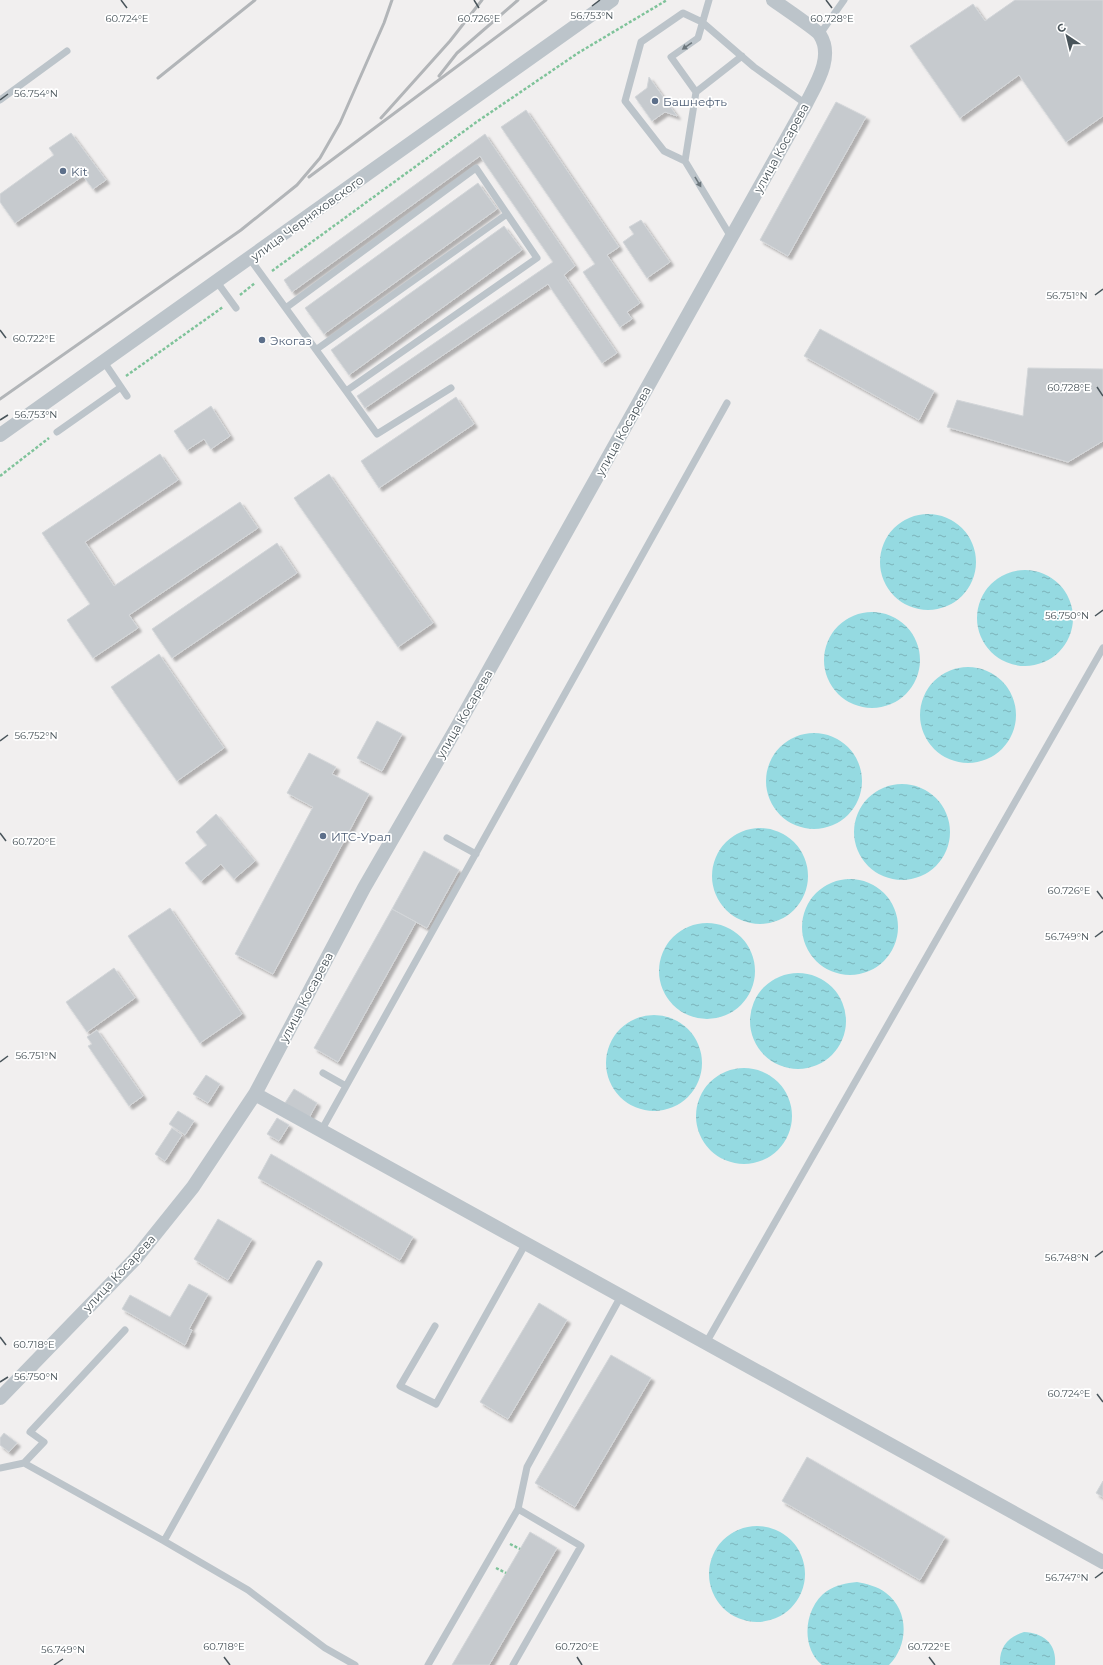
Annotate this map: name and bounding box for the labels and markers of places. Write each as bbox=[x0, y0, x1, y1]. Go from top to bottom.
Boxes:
place label: Башнефть bbox=[663, 94, 727, 109]
marker: Башнефть bbox=[650, 96, 660, 106]
place label: Kit bbox=[71, 164, 88, 179]
marker: Kit bbox=[58, 166, 68, 176]
place label: Экогаз bbox=[270, 333, 312, 348]
marker: Экогаз bbox=[257, 335, 267, 345]
place label: ИТС-Урал bbox=[331, 829, 391, 844]
marker: ИТС-Урал bbox=[318, 831, 328, 841]

